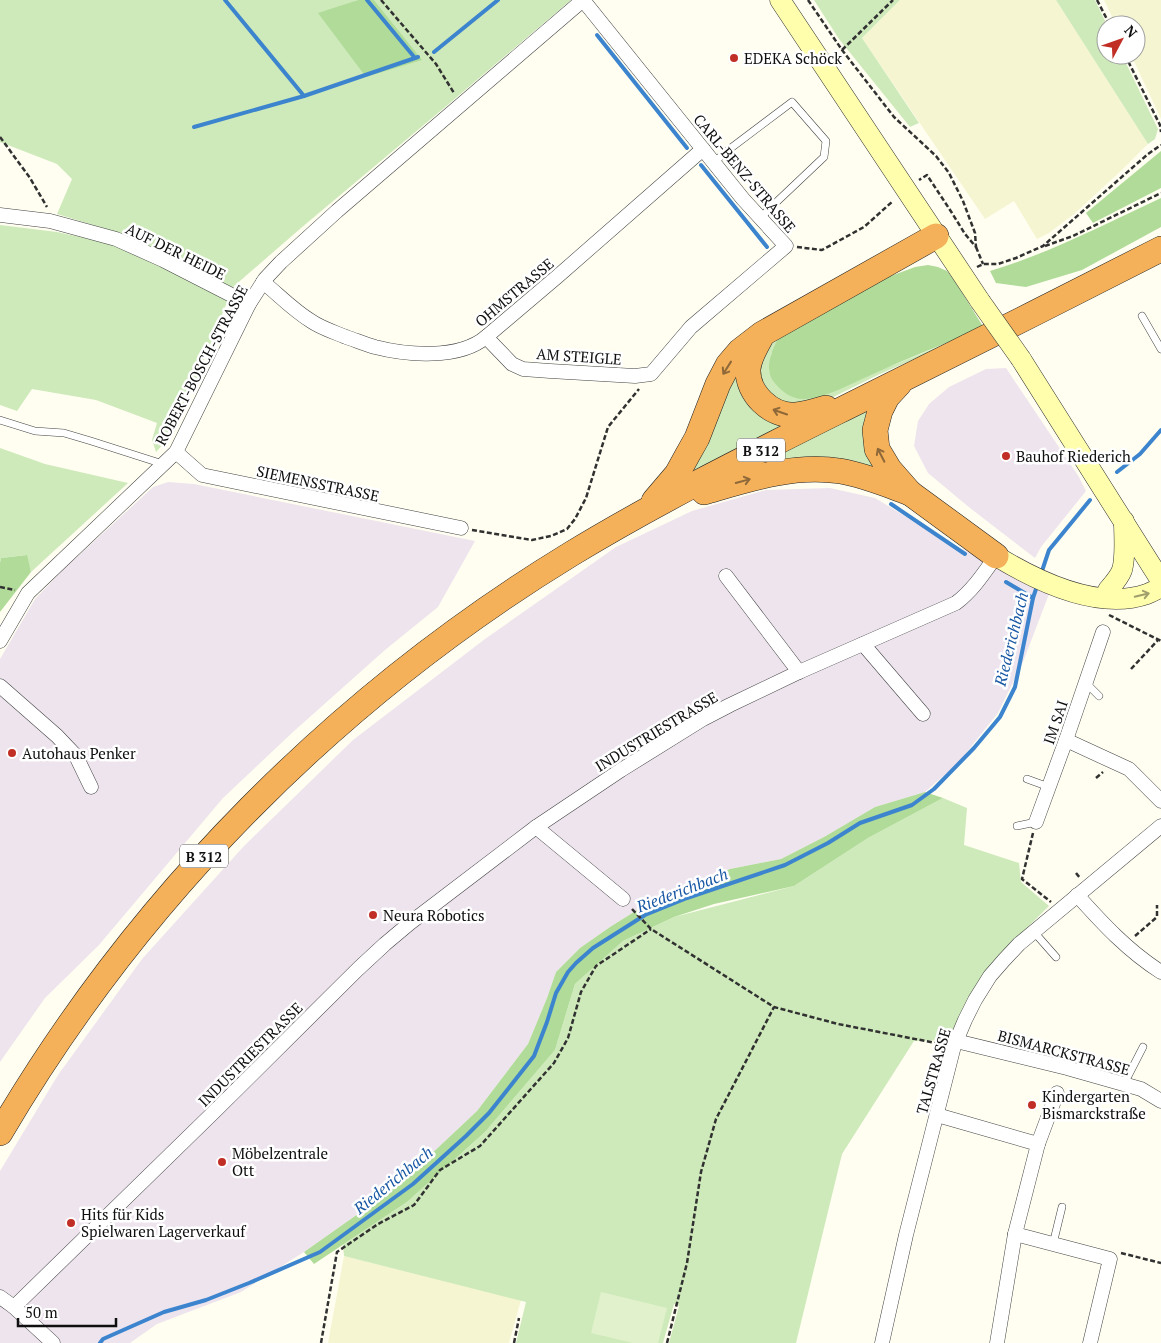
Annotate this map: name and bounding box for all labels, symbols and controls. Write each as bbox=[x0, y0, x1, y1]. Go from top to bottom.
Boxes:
north arrow bbox=[1096, 15, 1146, 65]
text: N bbox=[1121, 21, 1142, 42]
place label: EDEKA Schöck bbox=[744, 48, 842, 68]
marker: EDEKA Schöck bbox=[728, 52, 740, 64]
street label: CARL-BENZ-STRASSE bbox=[689, 109, 801, 237]
street label: AUF DER HEIDE bbox=[123, 218, 229, 284]
street label: OHMSTRASSE bbox=[470, 253, 558, 331]
street label: ROBERT-BOSCH-STRASSE bbox=[150, 281, 252, 449]
street label: AM STEIGLE bbox=[536, 343, 622, 369]
one-way arrow bbox=[722, 361, 733, 375]
one-way arrow bbox=[772, 406, 788, 416]
road number: B 312 bbox=[737, 438, 785, 462]
place label: Bauhof Riederich bbox=[1016, 446, 1131, 466]
one-way arrow bbox=[876, 447, 886, 462]
marker: Bauhof Riederich bbox=[1000, 450, 1012, 462]
street label: SIEMENSSTRASSE bbox=[255, 460, 381, 506]
one-way arrow bbox=[734, 476, 750, 485]
water label: Riederichbach bbox=[988, 590, 1033, 689]
one-way arrow bbox=[1133, 590, 1149, 599]
street label: INDUSTRIESTRASSE bbox=[591, 686, 721, 776]
street label: IM SAI bbox=[1038, 697, 1072, 747]
place label: Autohaus Penker bbox=[22, 743, 136, 763]
marker: Autohaus Penker bbox=[6, 747, 18, 759]
road number: B 312 bbox=[180, 844, 228, 868]
water label: Riederichbach bbox=[632, 862, 731, 918]
place label: Neura Robotics bbox=[383, 905, 485, 925]
marker: Neura Robotics bbox=[367, 909, 379, 921]
street label: INDUSTRIESTRASSE bbox=[194, 998, 306, 1110]
street label: BISMARCKSTRASSE bbox=[996, 1025, 1132, 1079]
street label: TALSTRASSE bbox=[911, 1026, 955, 1116]
place label: Kindergarten Bismarckstraße bbox=[1042, 1086, 1146, 1123]
marker: Kindergarten Bismarckstraße bbox=[1026, 1099, 1038, 1111]
water label: Riederichbach bbox=[348, 1141, 437, 1219]
place label: Möbelzentrale Ott bbox=[232, 1143, 328, 1180]
marker: Möbelzentrale Ott bbox=[216, 1156, 228, 1168]
place label: Hits für Kids Spielwaren Lagerverkauf bbox=[81, 1204, 246, 1241]
marker: Hits für Kids Spielwaren Lagerverkauf bbox=[65, 1217, 77, 1229]
scale bar bbox=[18, 1296, 115, 1328]
text: 50 m bbox=[25, 1302, 58, 1322]

